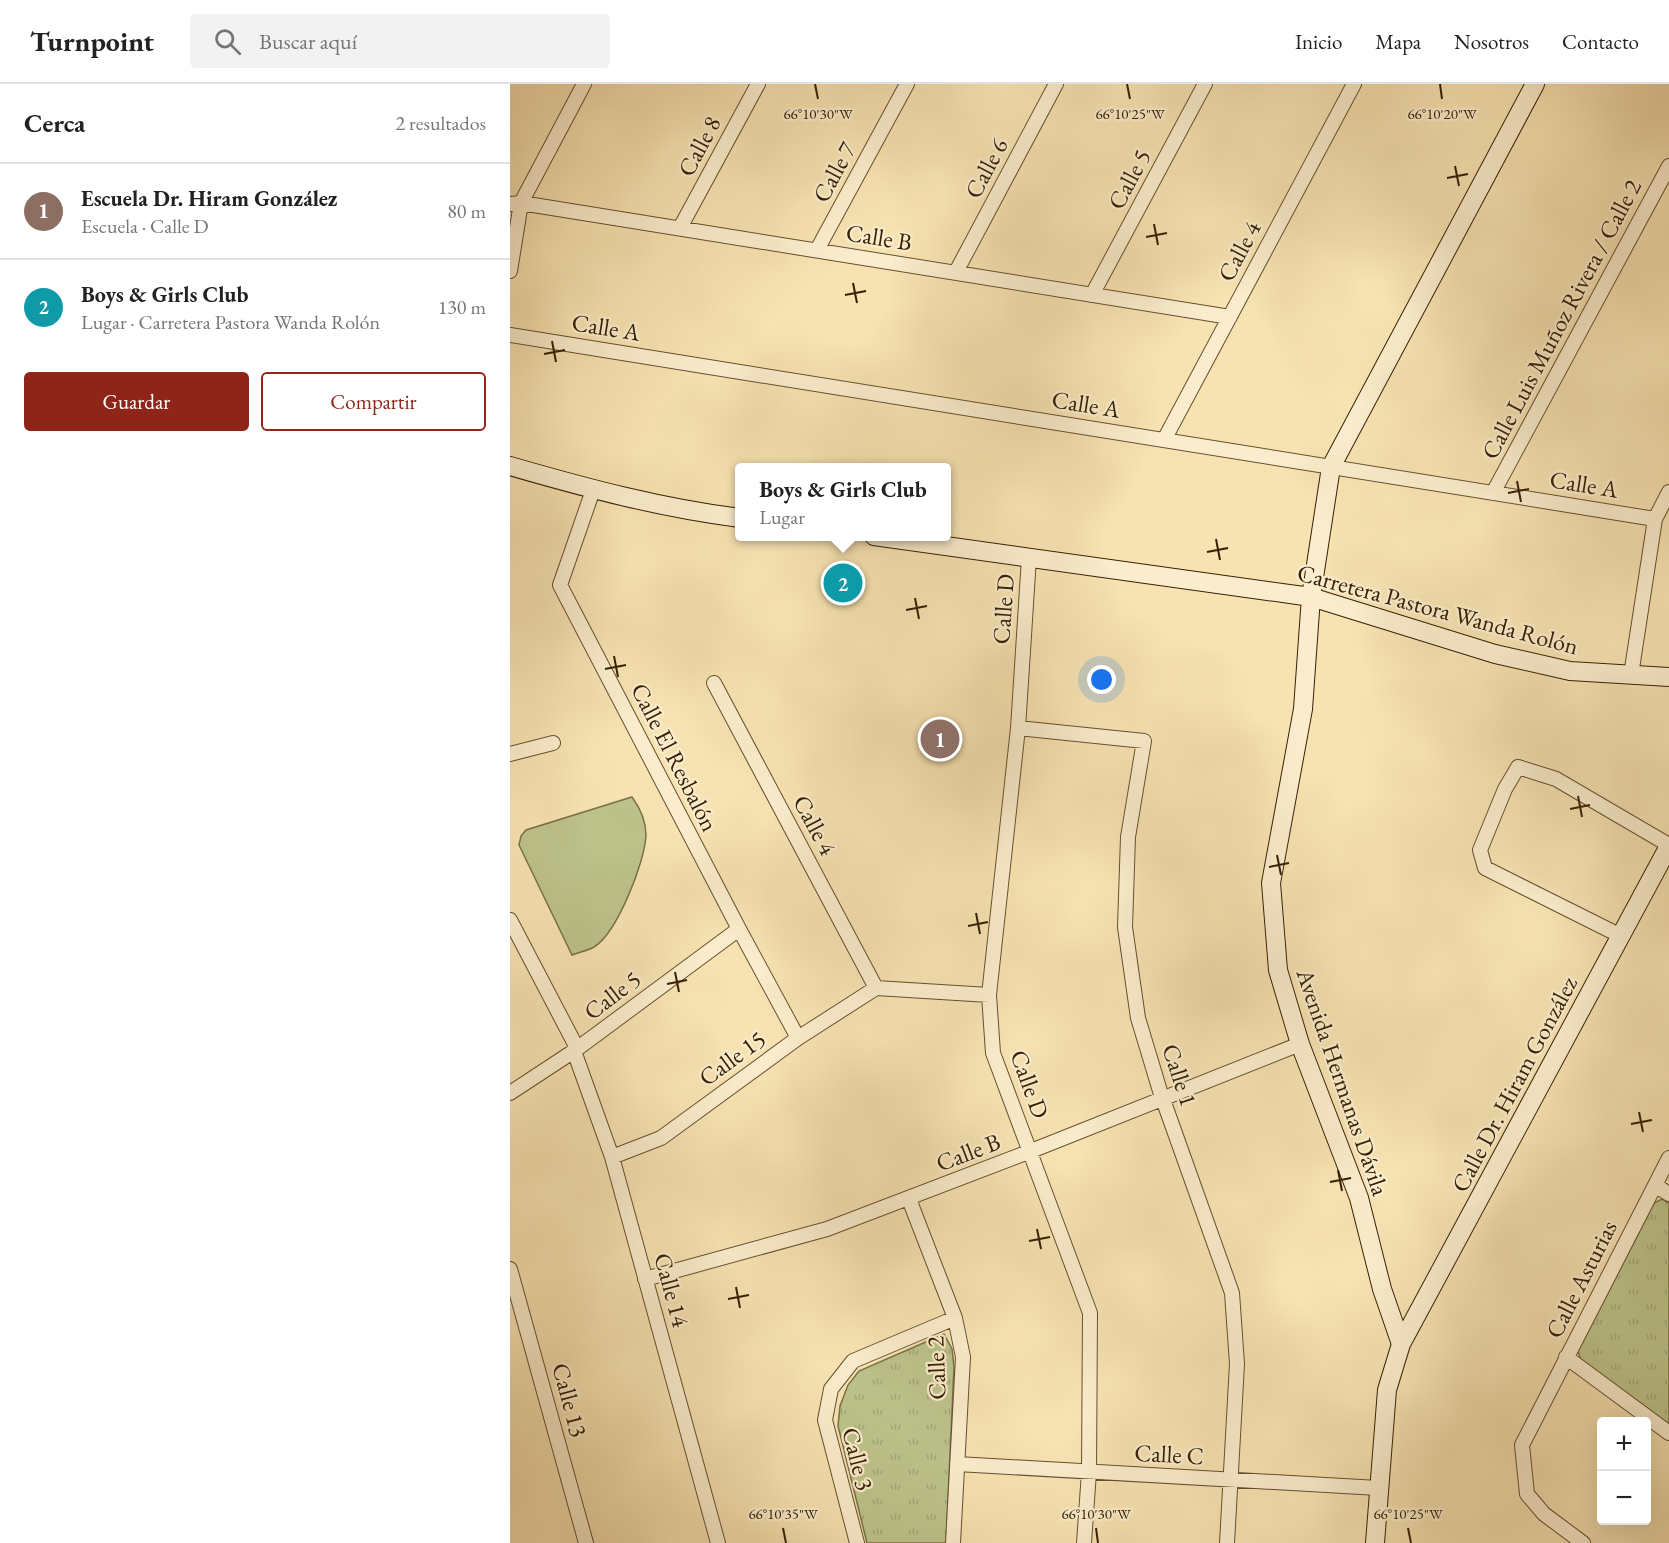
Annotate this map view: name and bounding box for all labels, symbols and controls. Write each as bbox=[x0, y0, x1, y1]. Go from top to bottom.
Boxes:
search box bbox=[190, 14, 610, 68]
text: Turnpoint bbox=[30, 23, 154, 59]
icon: search bbox=[211, 25, 244, 58]
text: Buscar aquí bbox=[259, 27, 357, 56]
text: Inicio bbox=[1295, 28, 1342, 55]
text: Mapa bbox=[1375, 28, 1421, 55]
text: Nosotros bbox=[1454, 28, 1529, 55]
text: Contacto bbox=[1562, 28, 1639, 55]
text: 66°10'30"W bbox=[783, 104, 853, 123]
text: 66°10'25"W bbox=[1095, 104, 1165, 123]
text: 66°10'20"W bbox=[1407, 104, 1477, 123]
text: Cerca bbox=[24, 106, 85, 140]
text: 2 resultados bbox=[395, 110, 486, 136]
street label: Calle 8 bbox=[670, 111, 728, 181]
street label: Calle 6 bbox=[957, 133, 1015, 203]
street label: Calle 7 bbox=[805, 136, 863, 207]
street label: Calle 5 bbox=[1100, 144, 1158, 214]
street label: Calle Luis Muñoz Rivera / Calle 2 bbox=[1474, 173, 1648, 464]
text: Escuela Dr. Hiram González bbox=[81, 184, 337, 213]
text: 1 bbox=[38, 198, 49, 224]
text: 80 m bbox=[447, 198, 486, 224]
text: Escuela · Calle D bbox=[81, 213, 209, 239]
street label: Calle 4 bbox=[1210, 215, 1268, 286]
street label: Calle B bbox=[844, 216, 914, 258]
text: Boys & Girls Club bbox=[81, 280, 248, 309]
text: 2 bbox=[38, 294, 49, 320]
text: 130 m bbox=[438, 294, 486, 320]
street label: Calle A bbox=[570, 306, 643, 348]
text: Lugar · Carretera Pastora Wanda Rolón bbox=[81, 309, 380, 335]
button: Guardar bbox=[24, 372, 249, 431]
button: Compartir bbox=[261, 372, 486, 431]
street label: Calle A bbox=[1050, 383, 1123, 425]
popup bbox=[735, 463, 951, 541]
street label: Calle A bbox=[1548, 463, 1621, 505]
text: Boys & Girls Club bbox=[759, 475, 927, 504]
text: Lugar bbox=[759, 504, 805, 530]
street label: Carretera Pastora Wanda Rolón bbox=[1294, 557, 1582, 662]
pin: 2 bbox=[824, 560, 862, 606]
street label: Calle D bbox=[985, 573, 1021, 645]
your location bbox=[1087, 665, 1116, 694]
street label: Calle El Resbalón bbox=[624, 678, 726, 837]
pin: 1 bbox=[920, 716, 960, 762]
street label: Calle 4 bbox=[786, 790, 844, 861]
street label: Calle 5 bbox=[577, 963, 647, 1027]
street label: Avenida Hermanas Dávila bbox=[1289, 963, 1397, 1200]
street label: Calle Dr. Hiram González bbox=[1444, 971, 1584, 1197]
street label: Calle 15 bbox=[692, 1023, 772, 1093]
street label: Calle 1 bbox=[1155, 1040, 1205, 1110]
street label: Calle D bbox=[1003, 1046, 1057, 1122]
street label: Calle B bbox=[931, 1126, 1005, 1178]
street label: Calle Asturias bbox=[1538, 1215, 1624, 1343]
street label: Calle 14 bbox=[647, 1250, 697, 1331]
street label: Calle 2 bbox=[919, 1335, 953, 1400]
street label: Calle 13 bbox=[545, 1360, 595, 1440]
map controls bbox=[1597, 1417, 1651, 1525]
button: + bbox=[1597, 1417, 1651, 1471]
street label: Calle 3 bbox=[835, 1424, 881, 1494]
street label: Calle C bbox=[1134, 1437, 1204, 1471]
button: − bbox=[1597, 1471, 1651, 1525]
text: 66°10'35"W bbox=[748, 1504, 818, 1523]
text: 66°10'30"W bbox=[1061, 1504, 1131, 1523]
text: 66°10'25"W bbox=[1373, 1504, 1443, 1523]

